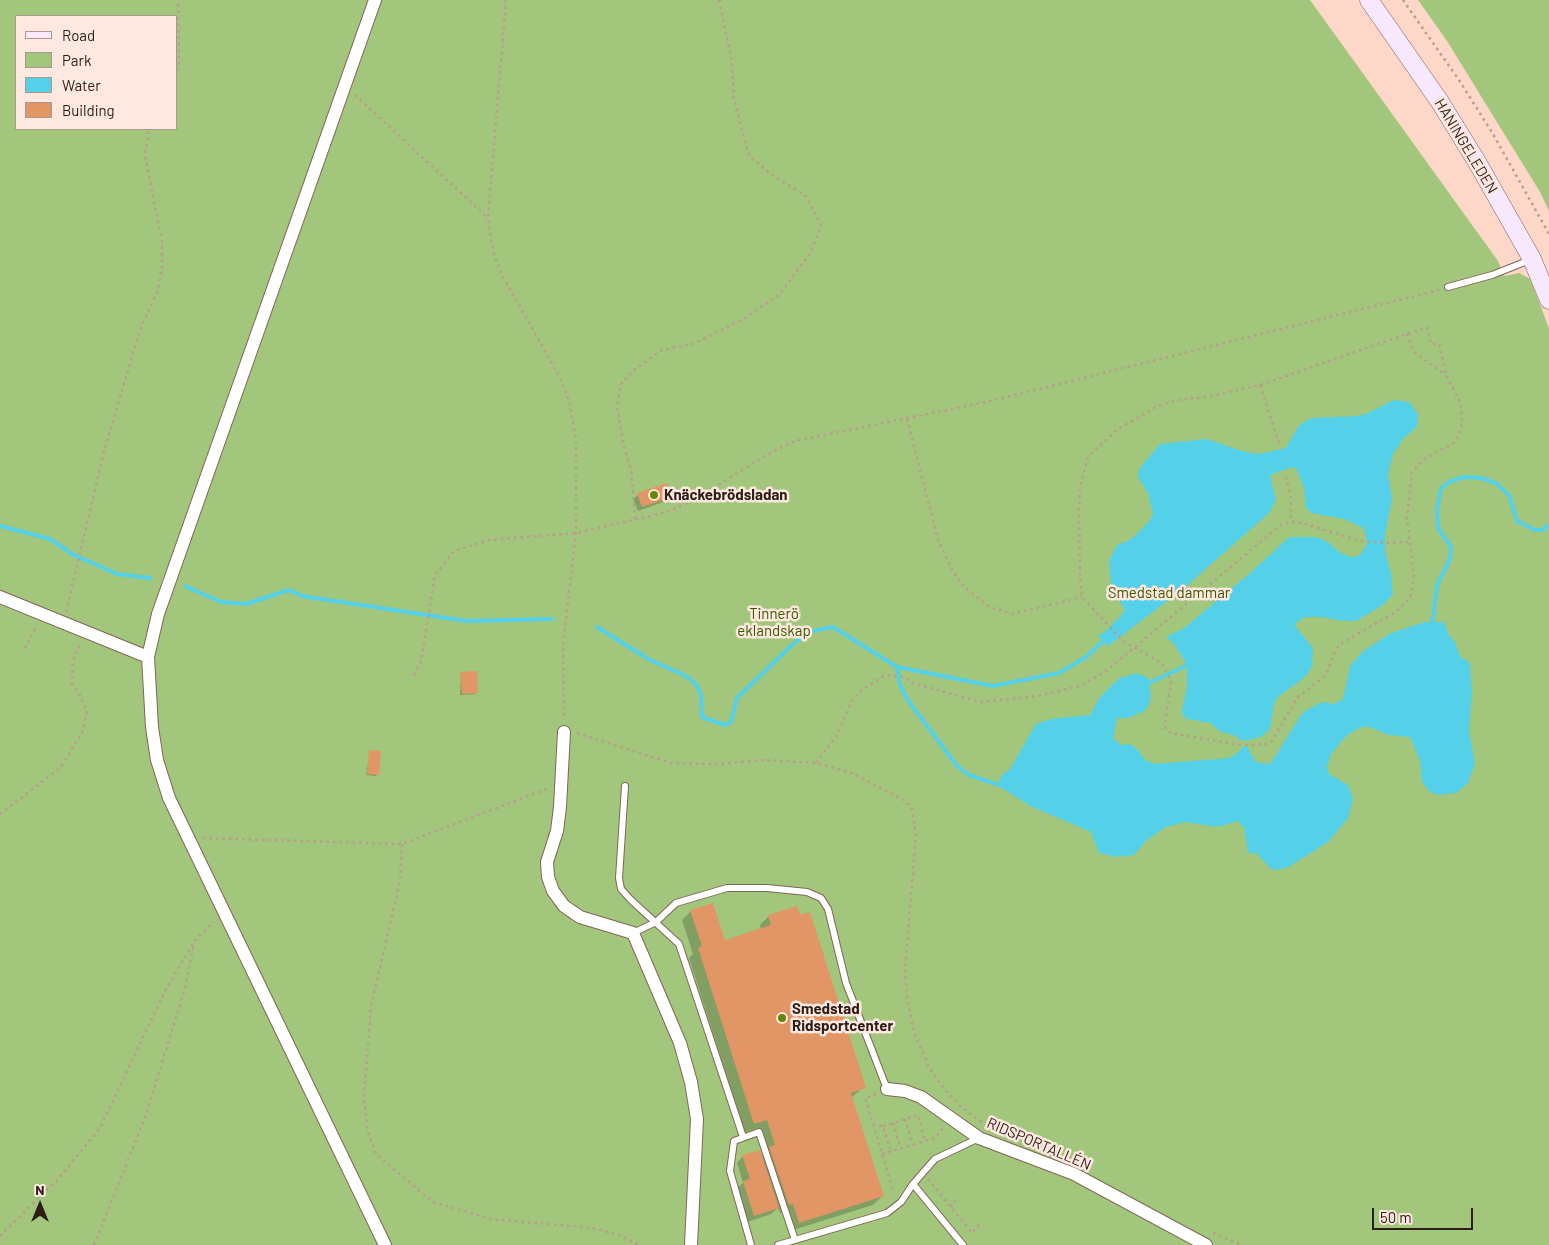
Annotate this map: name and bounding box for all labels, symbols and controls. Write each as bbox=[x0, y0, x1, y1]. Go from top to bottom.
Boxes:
legend bbox=[15, 15, 178, 130]
text: Road bbox=[62, 26, 95, 44]
text: Park bbox=[62, 51, 91, 69]
text: Water bbox=[62, 76, 101, 94]
street label: HANINGELEDEN bbox=[1431, 95, 1501, 197]
text: Building bbox=[62, 101, 115, 119]
place label: Knäckebrödsladan bbox=[664, 486, 788, 504]
marker: Knäckebrödsladan bbox=[648, 489, 660, 501]
park label: Smedstad dammar bbox=[1108, 584, 1230, 602]
park label: Tinnerö eklandskap bbox=[737, 605, 811, 640]
place label: Smedstad Ridsportcenter bbox=[792, 1000, 893, 1035]
marker: Smedstad Ridsportcenter bbox=[776, 1012, 788, 1024]
street label: RIDSPORTALLÉN bbox=[984, 1114, 1094, 1174]
north arrow bbox=[15, 1180, 65, 1230]
text: N bbox=[35, 1181, 45, 1198]
scale bar bbox=[1374, 1198, 1475, 1230]
text: 50 m bbox=[1380, 1208, 1412, 1226]

